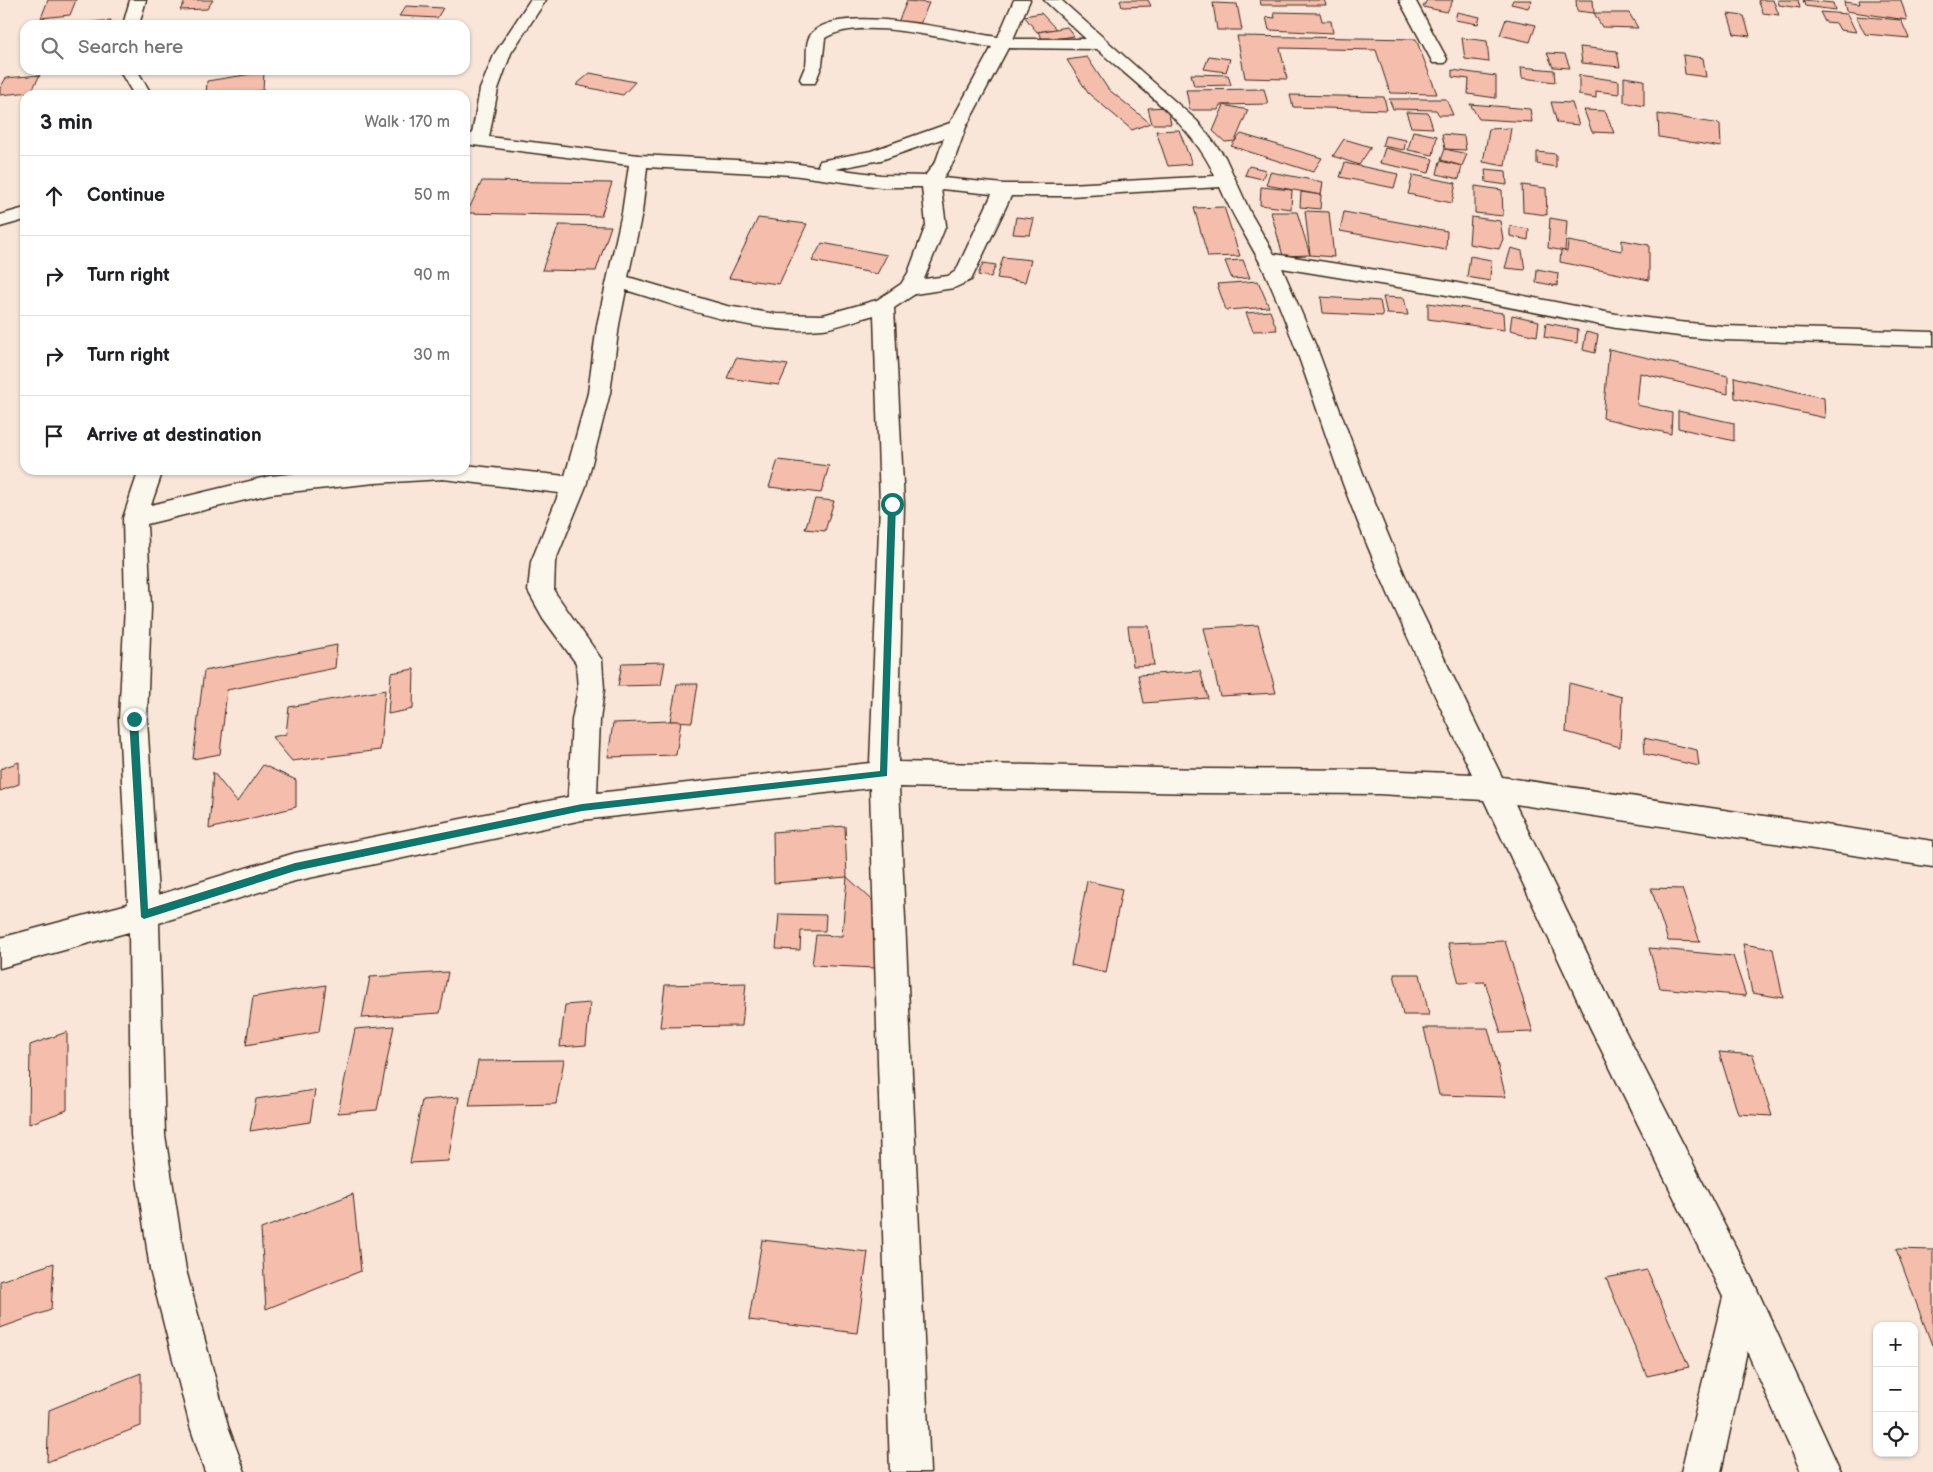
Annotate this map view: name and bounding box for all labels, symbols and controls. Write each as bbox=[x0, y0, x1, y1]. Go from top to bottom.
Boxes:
search box bbox=[20, 20, 470, 75]
icon: search bbox=[38, 34, 66, 62]
text: Search here bbox=[78, 36, 183, 59]
text: 3 min bbox=[40, 110, 93, 135]
text: Walk · 170 m bbox=[364, 113, 450, 132]
icon: ahead bbox=[40, 182, 68, 210]
text: Continue bbox=[87, 184, 165, 207]
text: 50 m bbox=[414, 186, 450, 205]
icon: right bbox=[40, 262, 68, 290]
text: Turn right bbox=[87, 264, 170, 287]
text: 90 m bbox=[414, 266, 450, 285]
icon: right bbox=[40, 342, 68, 370]
text: Turn right bbox=[87, 344, 170, 367]
text: 30 m bbox=[413, 346, 450, 365]
icon: arrive bbox=[40, 422, 68, 450]
text: Arrive at destination bbox=[87, 424, 262, 447]
route start bbox=[881, 493, 904, 516]
route end bbox=[123, 708, 146, 731]
map controls bbox=[1873, 1322, 1918, 1457]
button: + bbox=[1873, 1322, 1918, 1367]
button: − bbox=[1873, 1367, 1918, 1412]
button: locate bbox=[1873, 1412, 1918, 1457]

